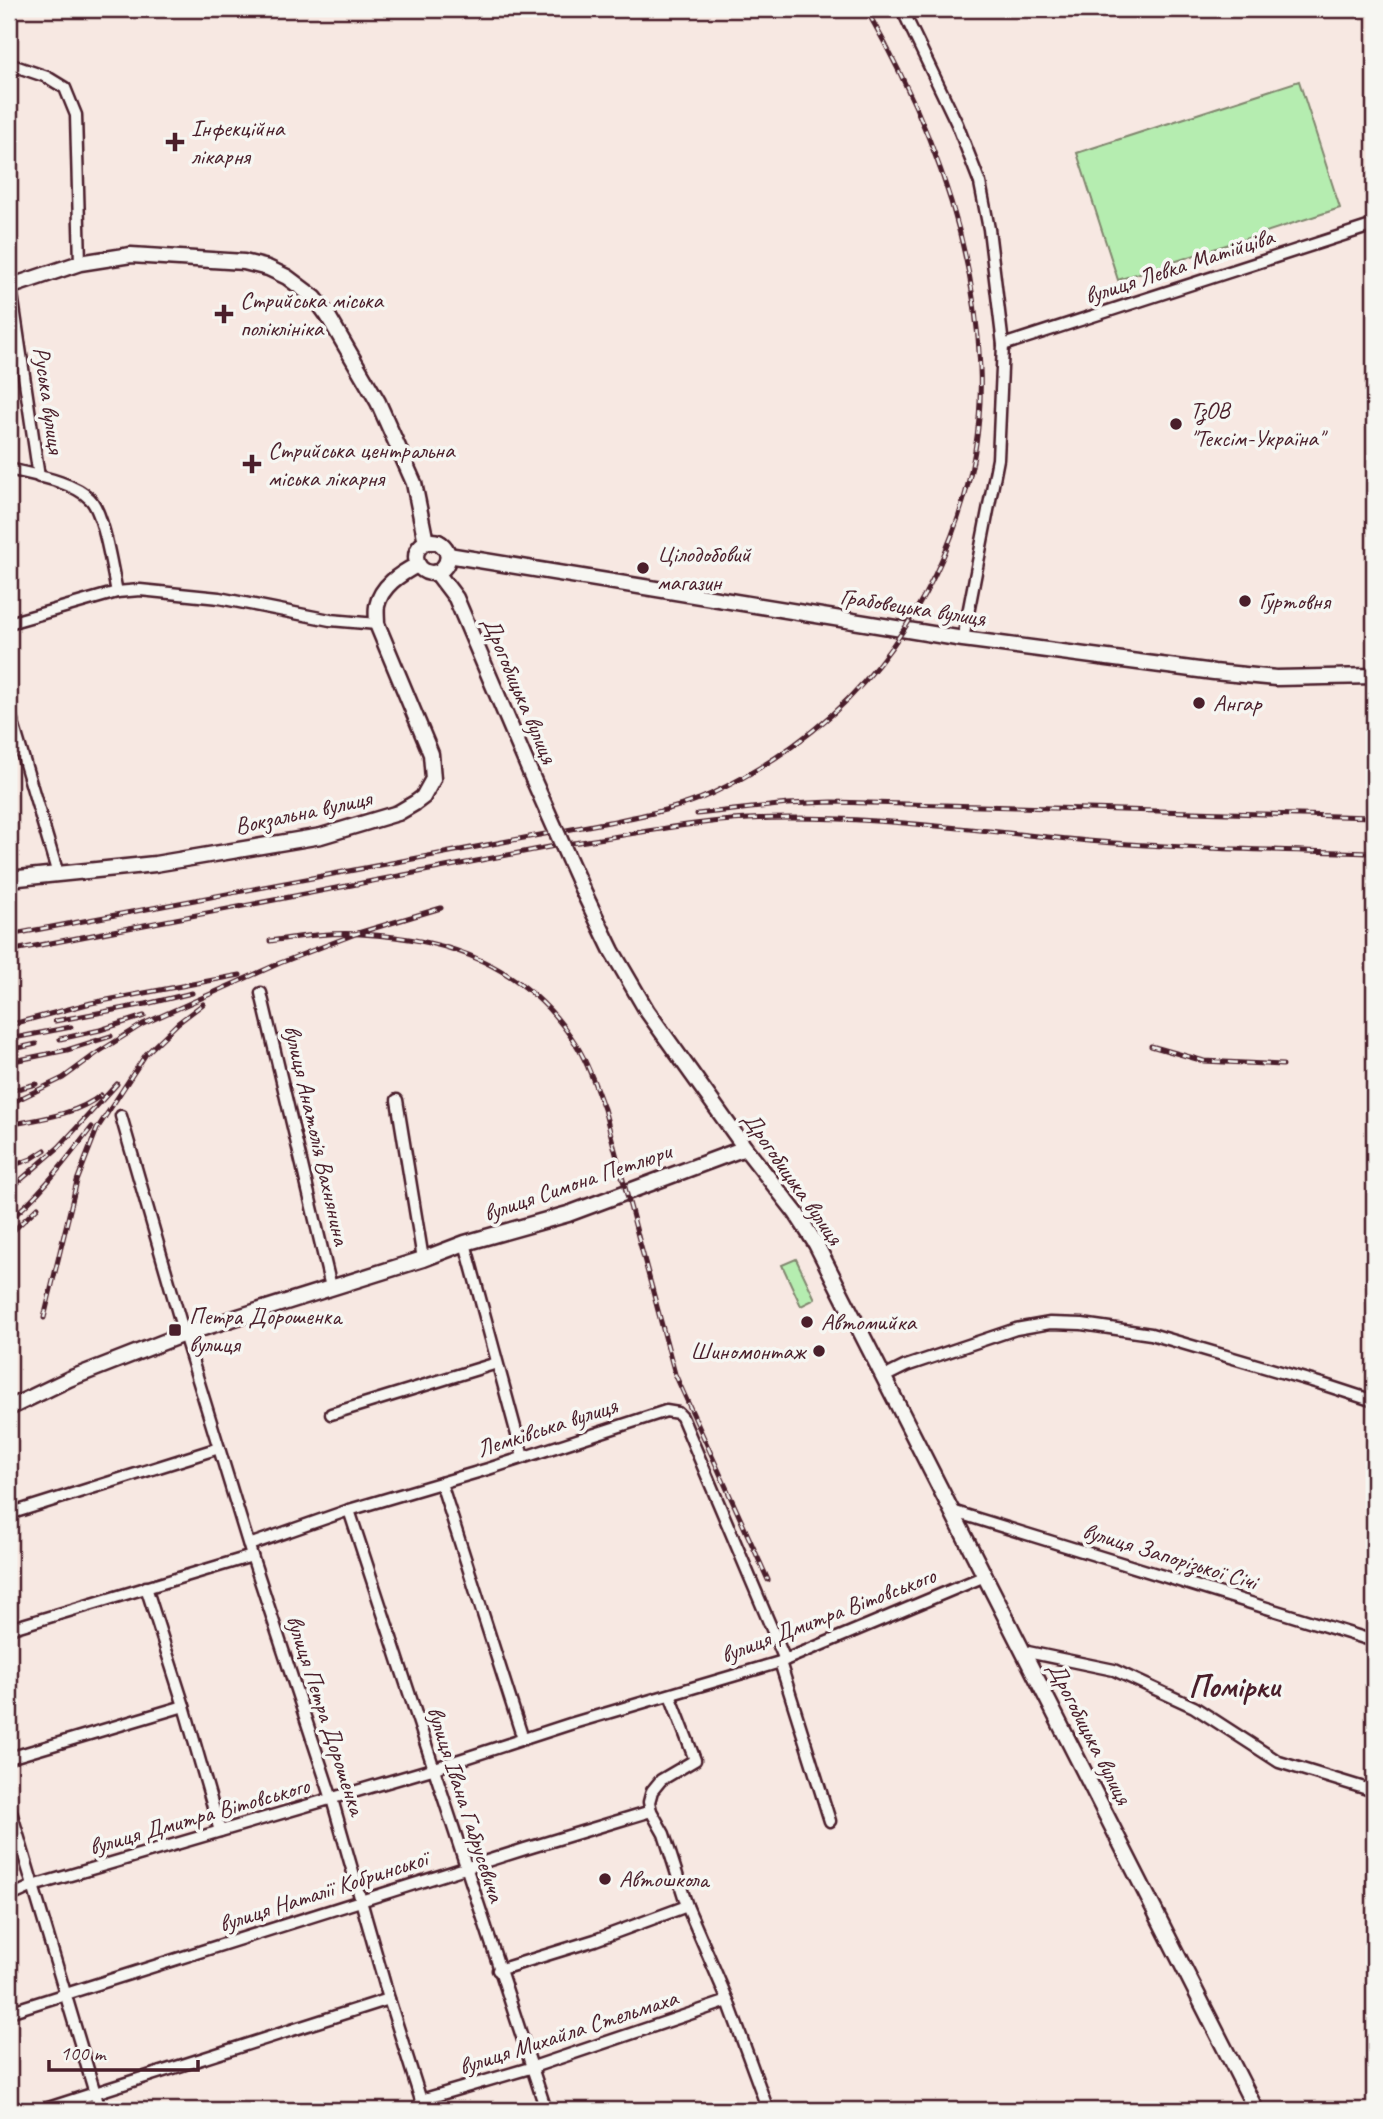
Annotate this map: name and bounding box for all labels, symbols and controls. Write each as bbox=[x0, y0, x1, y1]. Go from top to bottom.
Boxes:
place label: Інфекційна лікарня bbox=[191, 113, 286, 171]
marker: Інфекційна лікарня bbox=[165, 132, 185, 152]
street label: вулиця Левка Матійціва bbox=[1081, 221, 1279, 311]
place label: Стрийська міська поліклініка bbox=[240, 285, 385, 343]
marker: Стрийська міська поліклініка bbox=[214, 304, 234, 324]
street label: Руська вулиця bbox=[27, 345, 72, 457]
place label: ТзОВ "Тексім-Україна" bbox=[1190, 395, 1329, 453]
marker: ТзОВ "Тексім-Україна" bbox=[1168, 416, 1184, 432]
place label: Стрийська центральна міська лікарня bbox=[268, 435, 456, 493]
marker: Стрийська центральна міська лікарня bbox=[242, 454, 262, 474]
place label: Цілодобовий магазин bbox=[657, 539, 753, 597]
marker: Цілодобовий магазин bbox=[635, 560, 651, 576]
street label: Грабовецька вулиця bbox=[838, 581, 989, 633]
place label: Гуртовня bbox=[1259, 586, 1332, 616]
marker: Гуртовня bbox=[1237, 593, 1253, 609]
street label: Дрогобицька вулиця bbox=[476, 612, 565, 769]
place label: Ангар bbox=[1213, 688, 1263, 718]
marker: Ангар bbox=[1191, 695, 1207, 711]
street label: Вокзальна вулиця bbox=[232, 783, 376, 841]
street label: вулиця Анатолія Вахнянина bbox=[277, 1022, 357, 1249]
street label: Дрогобицька вулиця bbox=[736, 1105, 851, 1252]
street label: вулиця Симона Петлюри bbox=[479, 1135, 677, 1228]
place label: Петра Дорошенка вулиця bbox=[189, 1301, 343, 1359]
place label: Автомийка bbox=[821, 1307, 917, 1337]
marker: Автомийка bbox=[799, 1314, 815, 1330]
marker: Петра Дорошенка вулиця bbox=[167, 1322, 183, 1338]
place label: Шиномонтаж bbox=[690, 1336, 808, 1366]
marker: Шиномонтаж bbox=[811, 1343, 827, 1359]
street label: Лемківська вулиця bbox=[473, 1390, 622, 1464]
street label: вулиця Запорізької Січі bbox=[1079, 1515, 1263, 1598]
street label: вулиця Дмитра Вітовського bbox=[716, 1560, 941, 1670]
street label: вулиця Петра Дорошенка bbox=[279, 1611, 373, 1821]
street label: Дрогобицька вулиця bbox=[1041, 1656, 1139, 1811]
district label: Помірки bbox=[1188, 1666, 1282, 1707]
street label: вулиця Івана Габрусевича bbox=[420, 1702, 512, 1907]
street label: вулиця Дмитра Вітовського bbox=[85, 1770, 314, 1862]
street label: вулиця Наталії Кобринської bbox=[215, 1842, 435, 1939]
place label: Автошкола bbox=[619, 1864, 710, 1894]
marker: Автошкола bbox=[597, 1871, 613, 1887]
street label: вулиця Михайла Стельмаха bbox=[455, 1982, 683, 2082]
scale bar bbox=[49, 2028, 198, 2072]
text: 100 m bbox=[60, 2040, 107, 2066]

